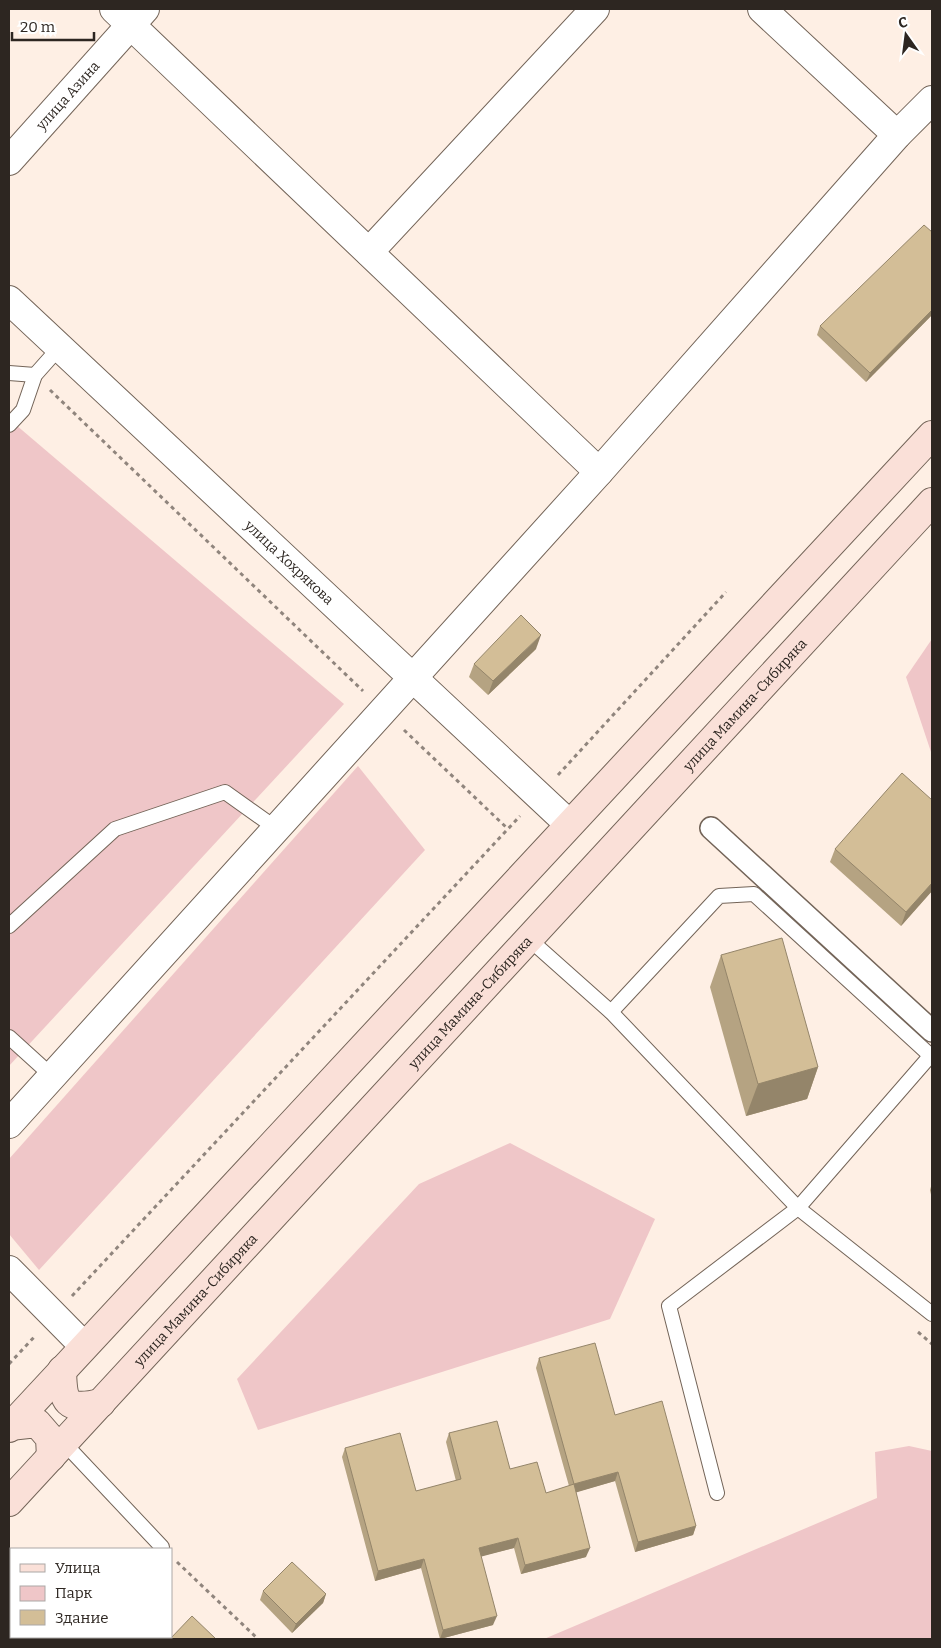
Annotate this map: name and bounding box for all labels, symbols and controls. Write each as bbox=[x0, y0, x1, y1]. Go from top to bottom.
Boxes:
scale bar bbox=[12, 10, 95, 42]
north arrow bbox=[881, 10, 931, 60]
text: С bbox=[897, 14, 909, 32]
text: 20 m bbox=[20, 18, 56, 36]
street label: улица Азина bbox=[32, 57, 103, 134]
street label: улица Хохрякова bbox=[241, 516, 338, 608]
street label: улица Мамина-Сибиряка bbox=[679, 635, 810, 775]
street label: улица Мамина-Сибиряка bbox=[404, 932, 536, 1073]
street label: улица Мамина-Сибиряка bbox=[130, 1230, 261, 1370]
legend bbox=[10, 1548, 172, 1638]
text: Улица bbox=[55, 1559, 101, 1577]
text: Парк bbox=[55, 1584, 93, 1602]
text: Здание bbox=[55, 1609, 109, 1627]

